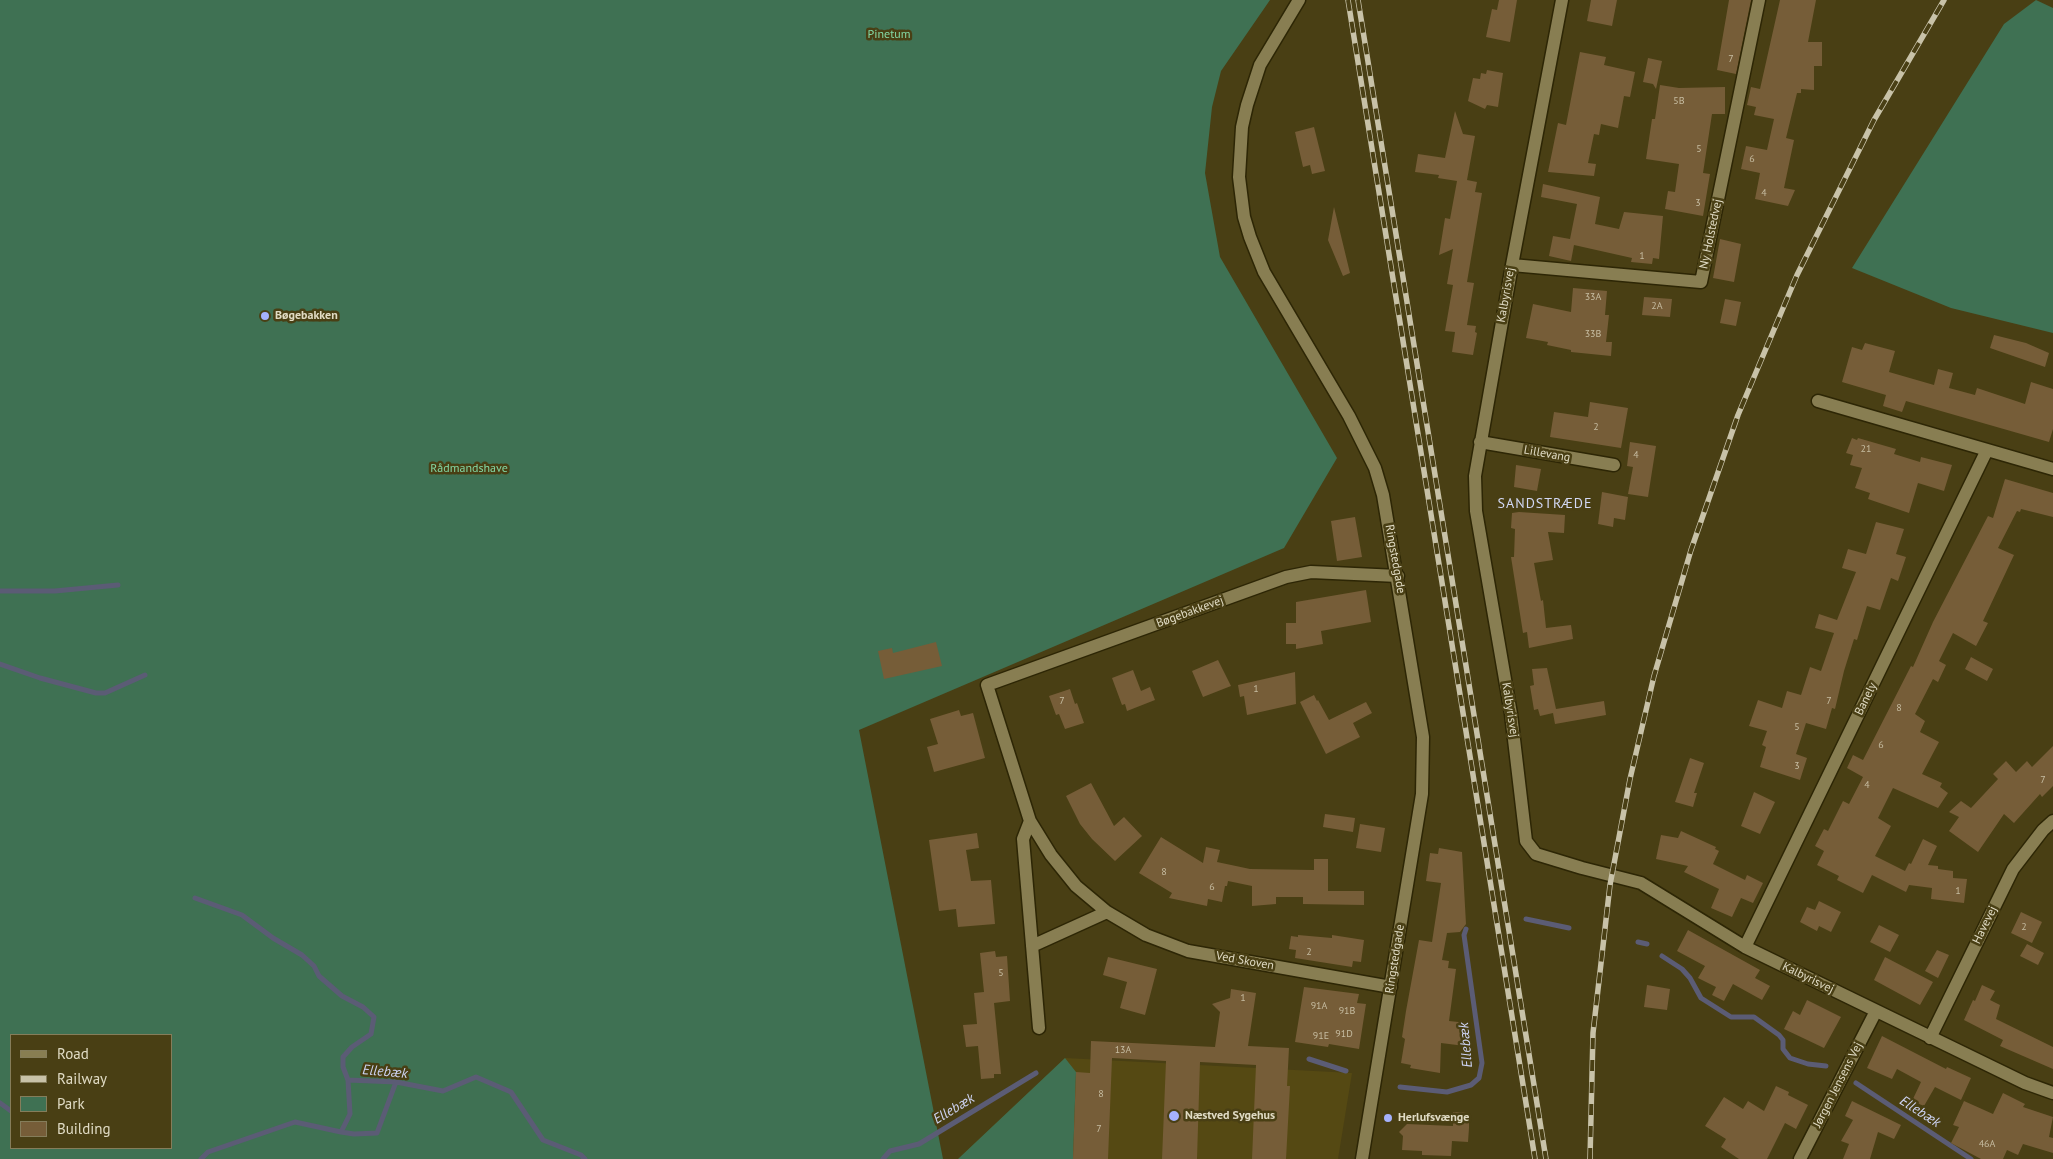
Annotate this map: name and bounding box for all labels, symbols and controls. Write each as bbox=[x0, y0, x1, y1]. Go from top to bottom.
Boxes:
park label: Pinetum bbox=[868, 28, 910, 42]
house number: 7 bbox=[1728, 53, 1734, 65]
house number: 5B bbox=[1673, 95, 1685, 107]
house number: 5 bbox=[1696, 143, 1702, 155]
house number: 6 bbox=[1749, 153, 1755, 165]
house number: 4 bbox=[1761, 187, 1767, 199]
house number: 3 bbox=[1695, 197, 1701, 209]
street label: Ny Holstedvej bbox=[1697, 198, 1725, 270]
house number: 1 bbox=[1639, 250, 1645, 262]
street label: Kalbyrisvej bbox=[1494, 266, 1518, 324]
house number: 33A bbox=[1585, 291, 1601, 303]
house number: 2A bbox=[1651, 300, 1663, 312]
place label: Bøgebakken bbox=[275, 309, 338, 323]
marker: Bøgebakken bbox=[259, 310, 271, 322]
house number: 33B bbox=[1585, 328, 1601, 340]
house number: 2 bbox=[1593, 421, 1599, 433]
street label: Lillevang bbox=[1523, 443, 1571, 465]
house number: 21 bbox=[1861, 443, 1871, 455]
house number: 4 bbox=[1633, 449, 1639, 461]
park label: Rådmandshave bbox=[430, 462, 508, 476]
district label: SANDSTRÆDE bbox=[1496, 496, 1594, 512]
street label: Ringstedgade bbox=[1382, 523, 1408, 595]
street label: Bøgebakkevej bbox=[1154, 593, 1226, 631]
street label: Banely bbox=[1852, 680, 1880, 718]
street label: Kalbyrisvej bbox=[1499, 681, 1521, 739]
house number: 1 bbox=[1253, 683, 1259, 695]
house number: 7 bbox=[1059, 695, 1065, 707]
house number: 7 bbox=[1826, 695, 1832, 707]
house number: 8 bbox=[1896, 702, 1902, 714]
house number: 5 bbox=[1794, 721, 1800, 733]
house number: 6 bbox=[1878, 739, 1884, 751]
house number: 3 bbox=[1794, 760, 1800, 772]
house number: 7 bbox=[2040, 774, 2046, 786]
house number: 4 bbox=[1864, 779, 1870, 791]
house number: 8 bbox=[1161, 866, 1167, 878]
house number: 6 bbox=[1209, 881, 1215, 893]
house number: 1 bbox=[1955, 885, 1961, 897]
street label: Havevej bbox=[1970, 904, 2000, 946]
house number: 2 bbox=[2021, 921, 2027, 933]
street label: Ringstedgade bbox=[1382, 923, 1408, 995]
house number: 2 bbox=[1306, 946, 1312, 958]
street label: Ved Skoven bbox=[1215, 949, 1275, 973]
street label: Kalbyrisvej bbox=[1780, 959, 1836, 997]
house number: 5 bbox=[998, 967, 1004, 979]
house number: 1 bbox=[1240, 992, 1246, 1004]
house number: 91A bbox=[1311, 1000, 1327, 1012]
house number: 91B bbox=[1339, 1005, 1355, 1017]
water label: Ellebæk bbox=[1456, 1022, 1476, 1068]
house number: 91D bbox=[1335, 1028, 1353, 1040]
house number: 91E bbox=[1313, 1030, 1329, 1042]
legend bbox=[10, 1034, 172, 1149]
street label: Jørgen Jensens Vej bbox=[1810, 1040, 1866, 1130]
text: Road bbox=[57, 1044, 89, 1063]
house number: 13A bbox=[1115, 1044, 1131, 1056]
water label: Ellebæk bbox=[362, 1062, 408, 1082]
text: Railway bbox=[57, 1069, 107, 1088]
house number: 8 bbox=[1098, 1088, 1104, 1100]
water label: Ellebæk bbox=[930, 1090, 978, 1128]
water label: Ellebæk bbox=[1896, 1093, 1944, 1131]
text: Park bbox=[57, 1094, 85, 1113]
marker: Næstved Sygehus bbox=[1167, 1109, 1181, 1123]
place label: Næstved Sygehus bbox=[1185, 1109, 1275, 1123]
place label: Herlufsvænge bbox=[1398, 1111, 1469, 1125]
marker: Herlufsvænge bbox=[1382, 1112, 1394, 1124]
text: Building bbox=[57, 1119, 111, 1138]
house number: 7 bbox=[1096, 1123, 1102, 1135]
house number: 46A bbox=[1979, 1138, 1995, 1150]

